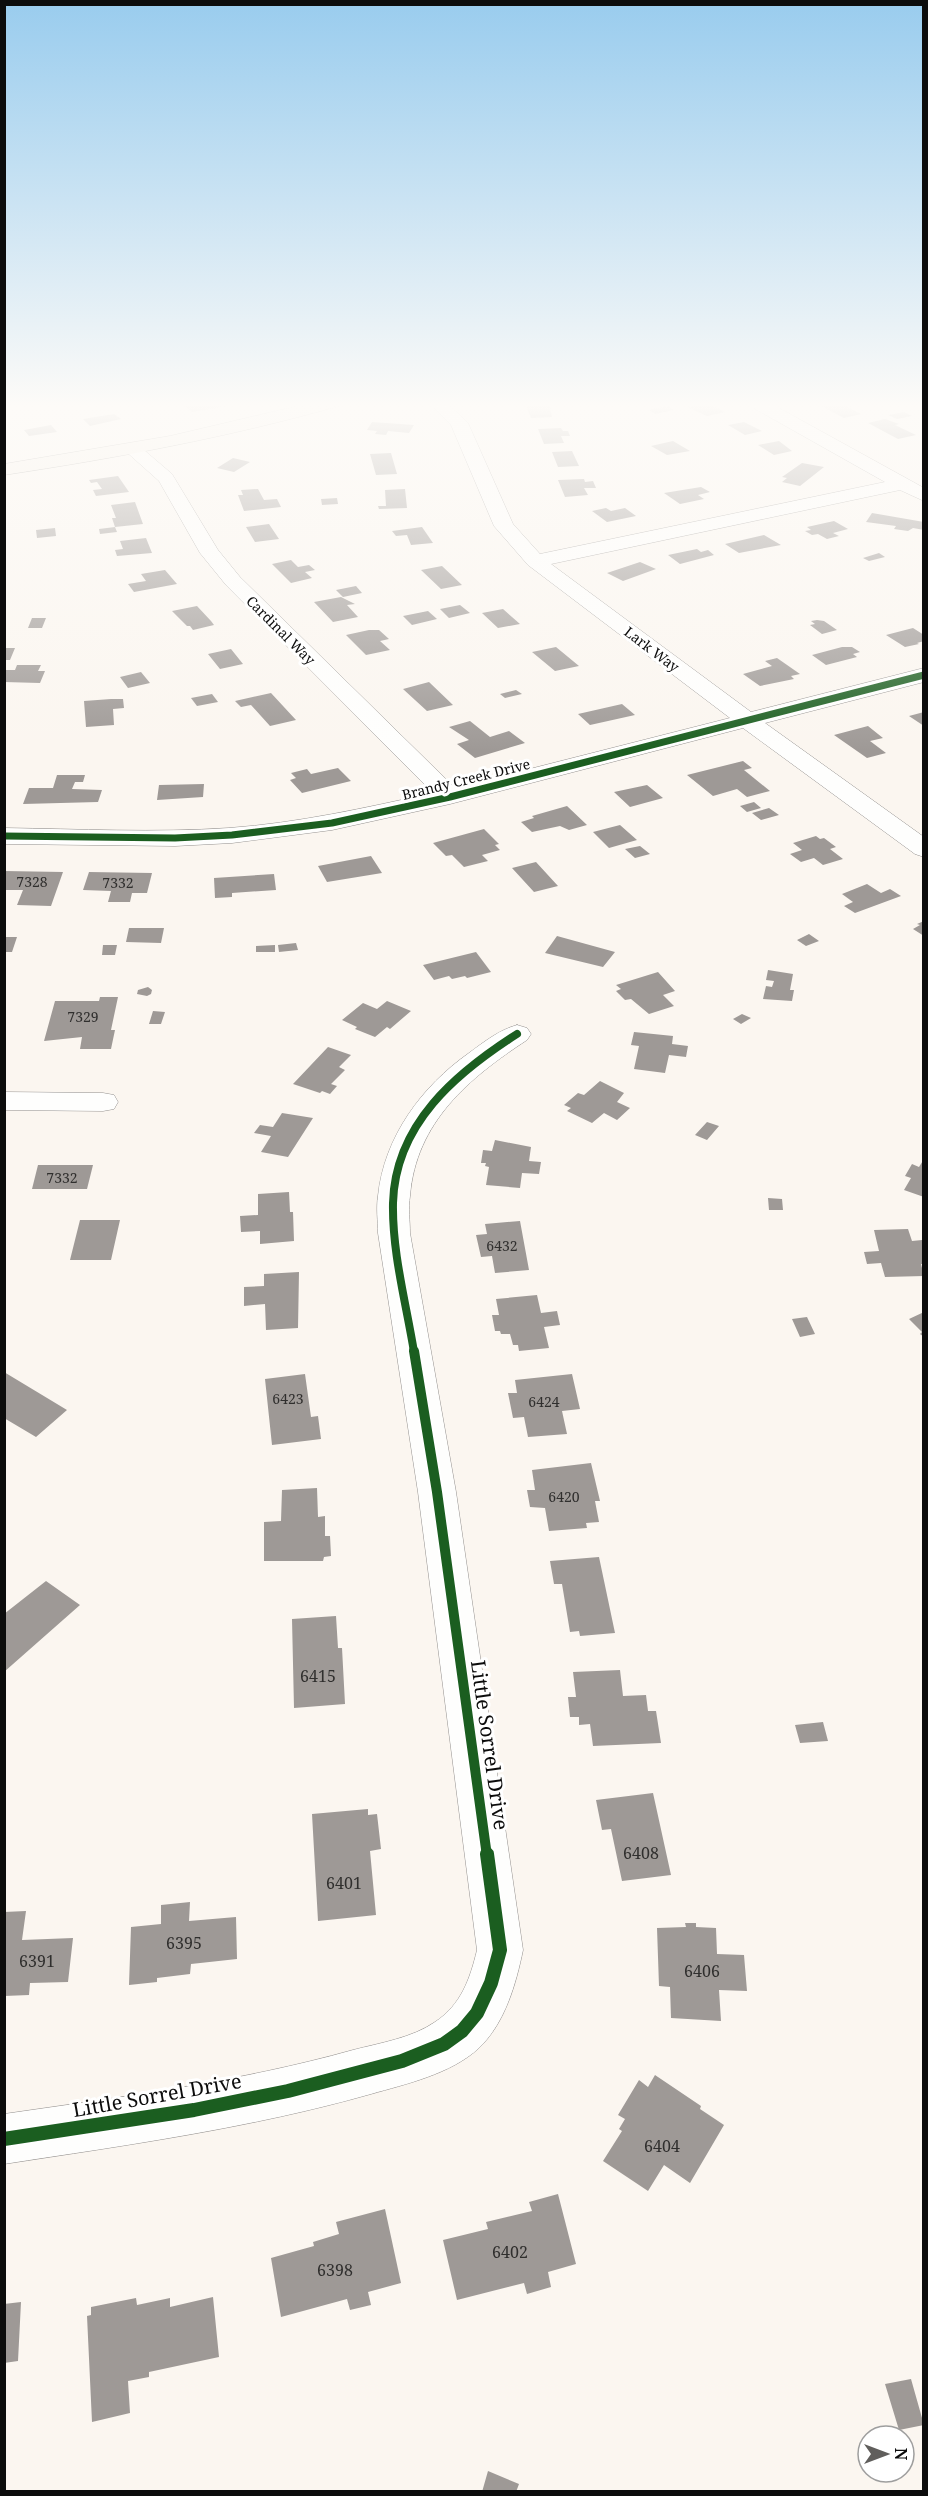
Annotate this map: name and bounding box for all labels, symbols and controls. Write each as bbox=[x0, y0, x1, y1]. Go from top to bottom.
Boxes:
street label: Cardinal Way bbox=[242, 591, 320, 669]
street label: Lark Way bbox=[621, 622, 683, 676]
street label: Brandy Creek Drive bbox=[400, 754, 532, 804]
house number: 7328 bbox=[16, 872, 48, 891]
house number: 7332 bbox=[102, 873, 134, 892]
house number: 7329 bbox=[67, 1007, 99, 1026]
house number: 7332 bbox=[46, 1168, 78, 1187]
house number: 6432 bbox=[486, 1236, 518, 1255]
house number: 6423 bbox=[272, 1389, 304, 1408]
house number: 6424 bbox=[528, 1392, 560, 1411]
house number: 6420 bbox=[548, 1487, 580, 1506]
street label: Little Sorrel Drive bbox=[465, 1658, 515, 1832]
house number: 6415 bbox=[300, 1665, 336, 1687]
house number: 6408 bbox=[623, 1842, 659, 1864]
house number: 6401 bbox=[326, 1872, 362, 1894]
house number: 6395 bbox=[166, 1932, 202, 1954]
house number: 6391 bbox=[19, 1950, 55, 1972]
house number: 6406 bbox=[684, 1960, 720, 1982]
street label: Little Sorrel Drive bbox=[70, 2067, 244, 2123]
house number: 6404 bbox=[644, 2135, 680, 2157]
house number: 6402 bbox=[492, 2241, 528, 2263]
house number: 6398 bbox=[317, 2259, 353, 2281]
north arrow bbox=[856, 2424, 916, 2484]
text: N bbox=[890, 2448, 912, 2461]

